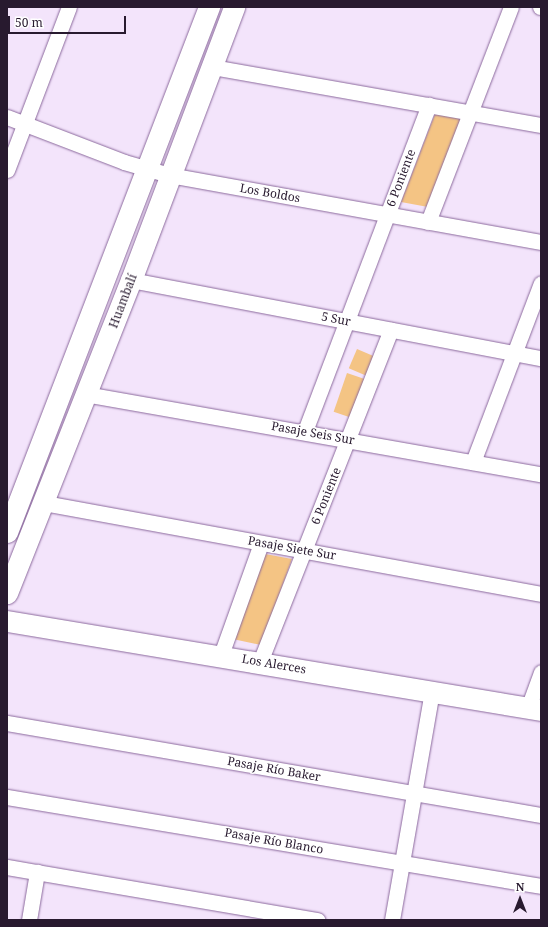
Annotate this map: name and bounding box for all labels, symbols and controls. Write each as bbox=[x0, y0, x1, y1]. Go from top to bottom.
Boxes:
scale bar bbox=[10, 8, 128, 34]
text: 50 m bbox=[15, 14, 43, 31]
street label: 6 Poniente bbox=[383, 147, 419, 209]
street label: Los Boldos bbox=[239, 181, 301, 205]
street label: Huambalí bbox=[106, 272, 140, 330]
street label: 5 Sur bbox=[320, 309, 352, 329]
street label: Pasaje Seis Sur bbox=[270, 419, 356, 447]
street label: 6 Poniente bbox=[308, 465, 344, 527]
street label: Pasaje Siete Sur bbox=[247, 533, 337, 563]
street label: Los Alerces bbox=[241, 651, 307, 677]
street label: Pasaje Río Baker bbox=[226, 754, 322, 784]
street label: Pasaje Río Blanco bbox=[224, 825, 324, 857]
north arrow bbox=[500, 879, 540, 919]
text: N bbox=[516, 879, 524, 894]

